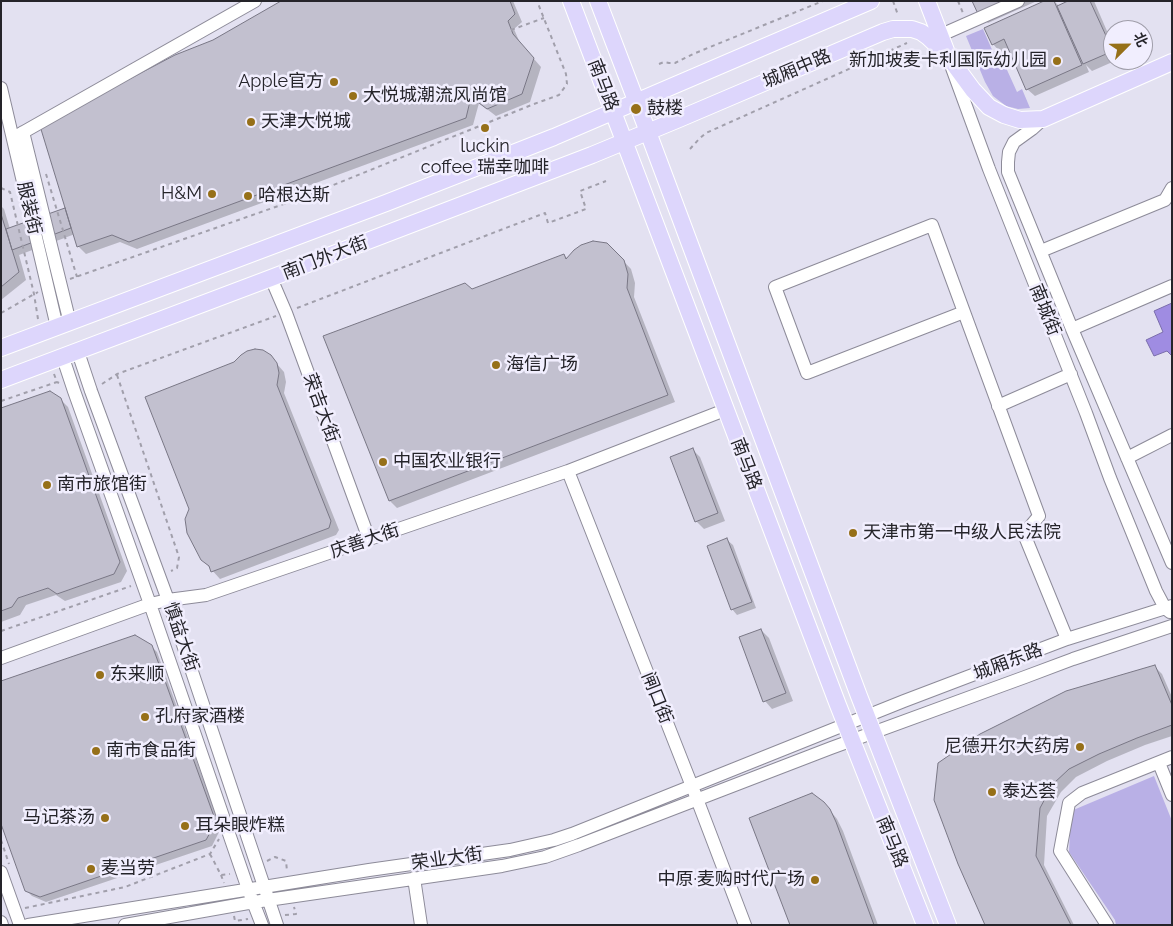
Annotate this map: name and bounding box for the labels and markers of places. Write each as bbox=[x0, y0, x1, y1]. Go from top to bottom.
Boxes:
place label: 新加坡麦卡利国际幼儿园 bbox=[849, 50, 1047, 72]
marker: 新加坡麦卡利国际幼儿园 bbox=[1051, 55, 1063, 67]
place label: Apple官方 bbox=[238, 71, 324, 93]
marker: Apple官方 bbox=[328, 76, 340, 88]
place label: 大悦城潮流风尚馆 bbox=[363, 85, 507, 107]
marker: 大悦城潮流风尚馆 bbox=[347, 90, 359, 102]
place label: 鼓楼 bbox=[647, 98, 683, 120]
marker: 鼓楼 bbox=[629, 102, 643, 116]
place label: 天津大悦城 bbox=[261, 111, 351, 133]
marker: 天津大悦城 bbox=[245, 116, 257, 128]
marker: luckin coffee 瑞幸咖啡 bbox=[479, 122, 491, 134]
place label: luckin coffee 瑞幸咖啡 bbox=[421, 136, 549, 178]
place label: H&M bbox=[161, 183, 202, 205]
place label: 哈根达斯 bbox=[258, 185, 330, 207]
marker: H&M bbox=[206, 188, 218, 200]
marker: 哈根达斯 bbox=[242, 190, 254, 202]
place label: 海信广场 bbox=[506, 354, 578, 376]
marker: 海信广场 bbox=[490, 359, 502, 371]
place label: 中国农业银行 bbox=[393, 451, 501, 473]
marker: 中国农业银行 bbox=[377, 456, 389, 468]
place label: 南市旅馆街 bbox=[57, 474, 147, 496]
marker: 南市旅馆街 bbox=[41, 479, 53, 491]
place label: 天津市第一中级人民法院 bbox=[863, 522, 1061, 544]
marker: 天津市第一中级人民法院 bbox=[847, 527, 859, 539]
place label: 东来顺 bbox=[110, 664, 164, 686]
marker: 东来顺 bbox=[94, 669, 106, 681]
place label: 孔府家酒楼 bbox=[155, 706, 245, 728]
marker: 孔府家酒楼 bbox=[139, 711, 151, 723]
place label: 尼德开尔大药房 bbox=[944, 736, 1070, 758]
place label: 南市食品街 bbox=[106, 740, 196, 762]
marker: 尼德开尔大药房 bbox=[1074, 741, 1086, 753]
marker: 南市食品街 bbox=[90, 745, 102, 757]
place label: 泰达荟 bbox=[1002, 781, 1056, 803]
marker: 泰达荟 bbox=[986, 786, 998, 798]
place label: 马记茶汤 bbox=[23, 807, 95, 829]
marker: 马记茶汤 bbox=[99, 812, 111, 824]
place label: 耳朵眼炸糕 bbox=[195, 815, 285, 837]
marker: 耳朵眼炸糕 bbox=[179, 820, 191, 832]
place label: 麦当劳 bbox=[101, 858, 155, 880]
marker: 麦当劳 bbox=[85, 863, 97, 875]
place label: 中原·麦购时代广场 bbox=[658, 869, 805, 891]
marker: 中原·麦购时代广场 bbox=[809, 874, 821, 886]

